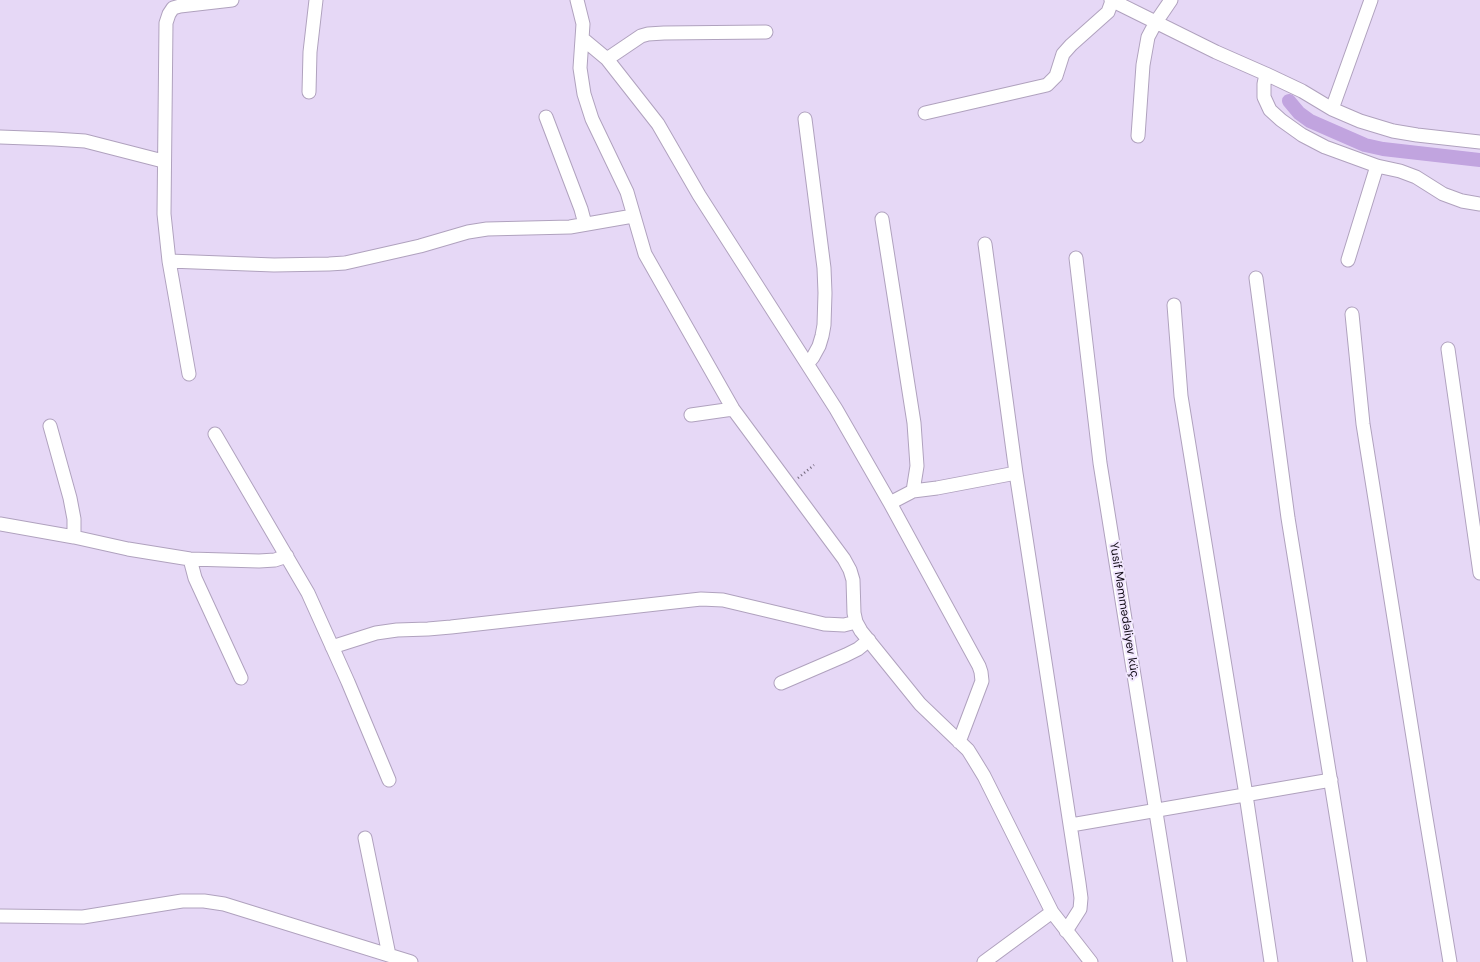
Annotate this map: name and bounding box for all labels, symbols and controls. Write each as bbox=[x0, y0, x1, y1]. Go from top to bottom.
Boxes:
street label: Yusif Məmmədəliyev küç. bbox=[1106, 541, 1142, 681]

